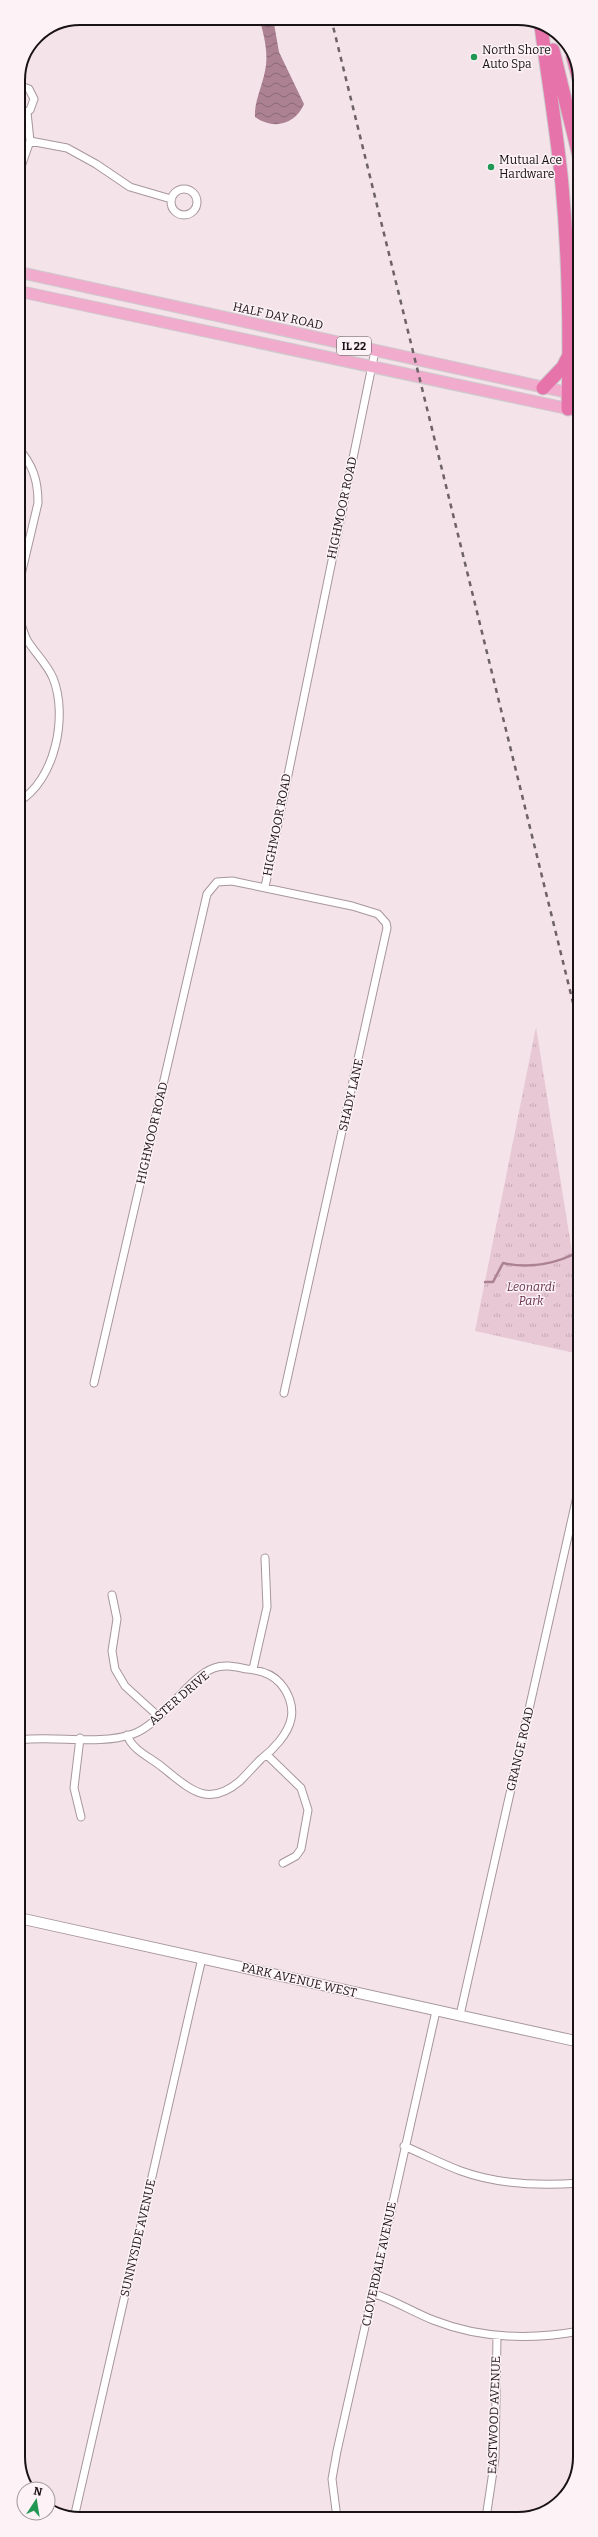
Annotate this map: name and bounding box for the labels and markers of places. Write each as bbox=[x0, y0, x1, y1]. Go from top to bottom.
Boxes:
place label: North Shore Auto Spa bbox=[482, 43, 551, 71]
marker: North Shore Auto Spa bbox=[469, 52, 479, 62]
place label: Mutual Ace Hardware bbox=[499, 153, 562, 181]
marker: Mutual Ace Hardware bbox=[486, 162, 496, 172]

